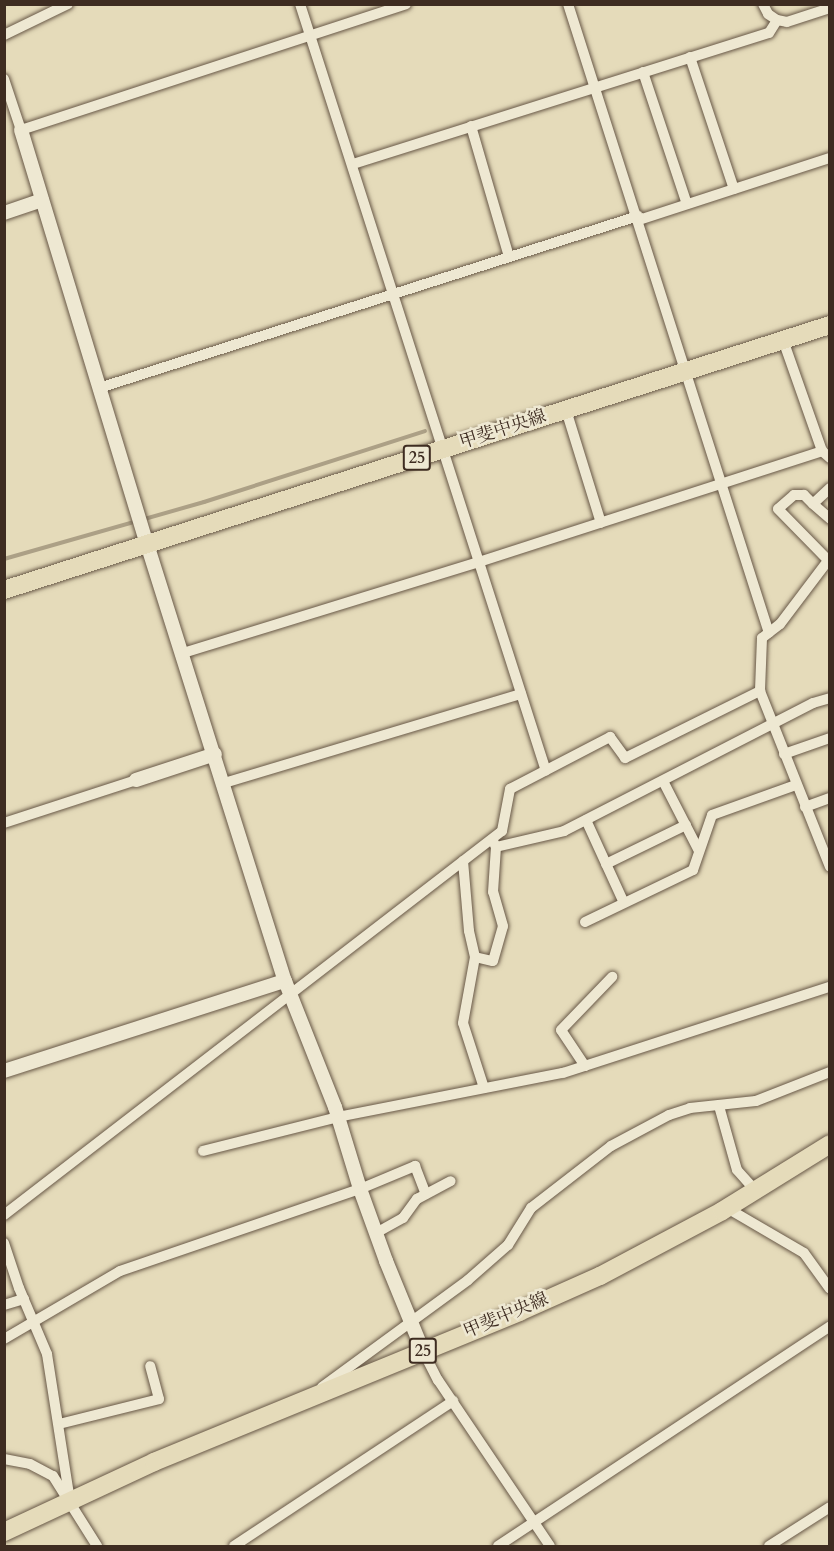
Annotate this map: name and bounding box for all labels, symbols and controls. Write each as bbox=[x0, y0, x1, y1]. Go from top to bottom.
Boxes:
street label: 甲斐中央線 bbox=[457, 406, 549, 454]
road number: 25 bbox=[402, 445, 432, 471]
street label: 甲斐中央線 bbox=[460, 1288, 552, 1344]
road number: 25 bbox=[408, 1338, 438, 1364]

